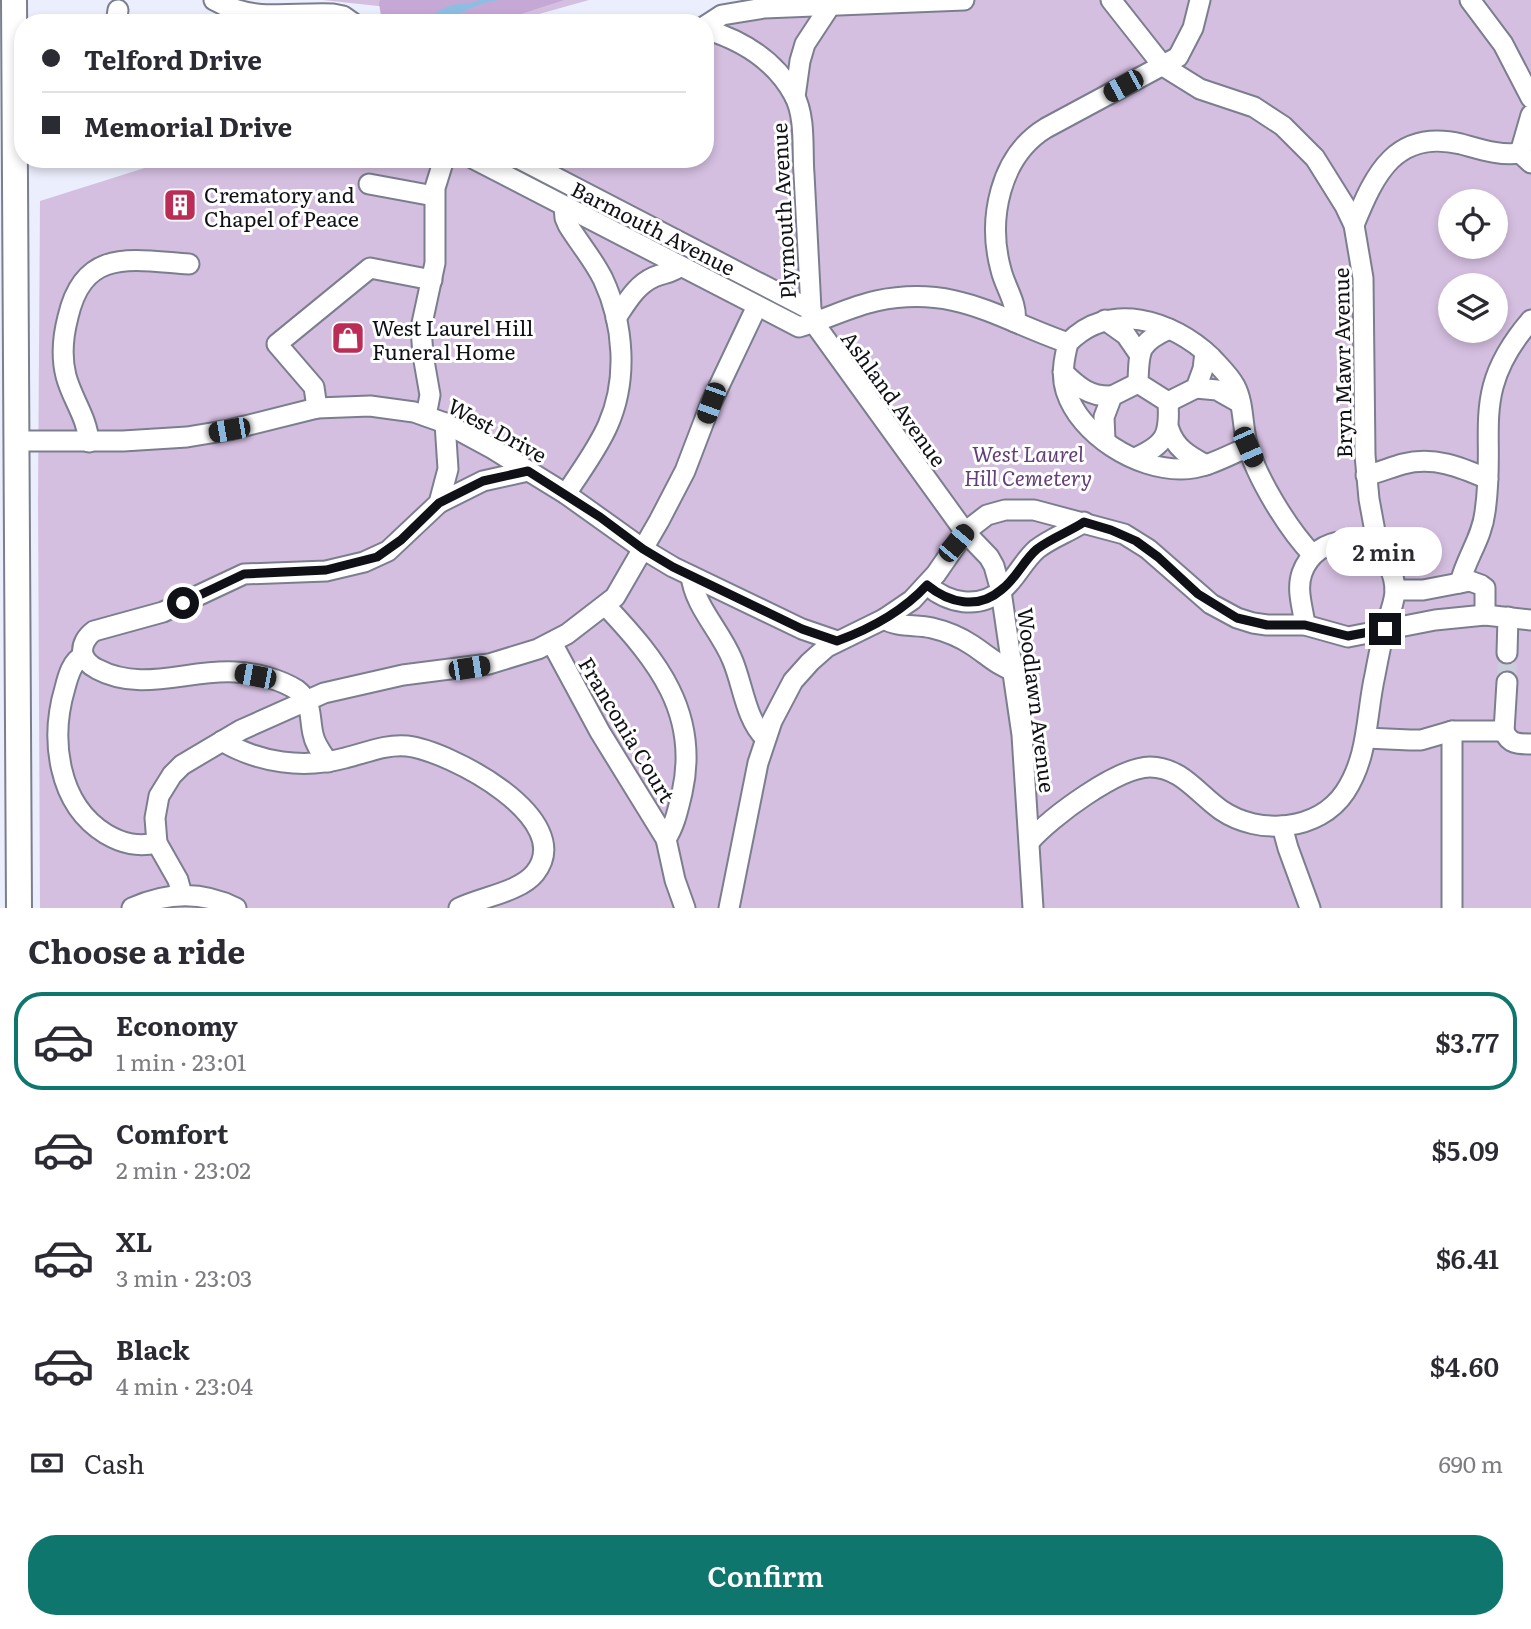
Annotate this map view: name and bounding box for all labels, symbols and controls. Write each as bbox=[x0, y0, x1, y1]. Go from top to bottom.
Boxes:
text: Telford Drive bbox=[84, 39, 262, 78]
car bbox=[1100, 67, 1147, 105]
text: Memorial Drive bbox=[84, 106, 292, 145]
street label: Plymouth Avenue bbox=[762, 122, 802, 300]
street label: Barmouth Avenue bbox=[567, 172, 741, 282]
place label: Crematory and Chapel of Peace bbox=[204, 178, 359, 233]
building icon: Crematory and Chapel of Peace bbox=[161, 186, 199, 224]
map controls bbox=[1438, 189, 1508, 343]
button: locate bbox=[1438, 189, 1508, 259]
street label: Bryn Mawr Avenue bbox=[1324, 267, 1358, 459]
button: layers bbox=[1438, 273, 1508, 343]
place label: West Laurel Hill Funeral Home bbox=[372, 311, 533, 366]
shop icon: West Laurel Hill Funeral Home bbox=[329, 319, 367, 357]
street label: Ashland Avenue bbox=[835, 324, 955, 473]
car bbox=[694, 380, 729, 426]
street label: West Drive bbox=[443, 389, 553, 469]
car bbox=[207, 416, 252, 444]
car bbox=[1230, 424, 1267, 470]
park label: West Laurel Hill Cemetery bbox=[964, 437, 1092, 492]
car bbox=[935, 520, 978, 566]
callout: 2 min bbox=[1327, 528, 1443, 576]
text: 2 min bbox=[1352, 534, 1416, 568]
route start bbox=[167, 587, 199, 619]
street label: Woodlawn Avenue bbox=[1011, 606, 1065, 794]
route end bbox=[1369, 613, 1401, 645]
street label: Franconia Court bbox=[572, 650, 684, 808]
car bbox=[447, 654, 492, 682]
car bbox=[233, 662, 278, 690]
text: Choose a ride bbox=[28, 926, 245, 974]
text: Economy bbox=[116, 1005, 238, 1044]
icon: car bbox=[32, 1010, 95, 1073]
text: $3.77 bbox=[1435, 1022, 1499, 1061]
text: 1 min · 23:01 bbox=[116, 1044, 246, 1078]
text: Comfort bbox=[116, 1113, 228, 1152]
icon: car bbox=[32, 1118, 95, 1181]
text: $5.09 bbox=[1432, 1130, 1499, 1169]
text: 2 min · 23:02 bbox=[116, 1152, 251, 1186]
text: XL bbox=[116, 1221, 153, 1260]
icon: car bbox=[32, 1226, 95, 1289]
text: $6.41 bbox=[1436, 1238, 1499, 1277]
text: 3 min · 23:03 bbox=[116, 1260, 252, 1294]
text: Black bbox=[116, 1329, 190, 1368]
icon: car bbox=[32, 1334, 95, 1397]
text: $4.60 bbox=[1430, 1346, 1499, 1385]
text: 4 min · 23:04 bbox=[116, 1368, 253, 1402]
text: Cash bbox=[84, 1443, 145, 1482]
icon: cash bbox=[28, 1444, 66, 1482]
text: 690 m bbox=[1438, 1446, 1503, 1480]
button: Confirm bbox=[28, 1535, 1503, 1615]

